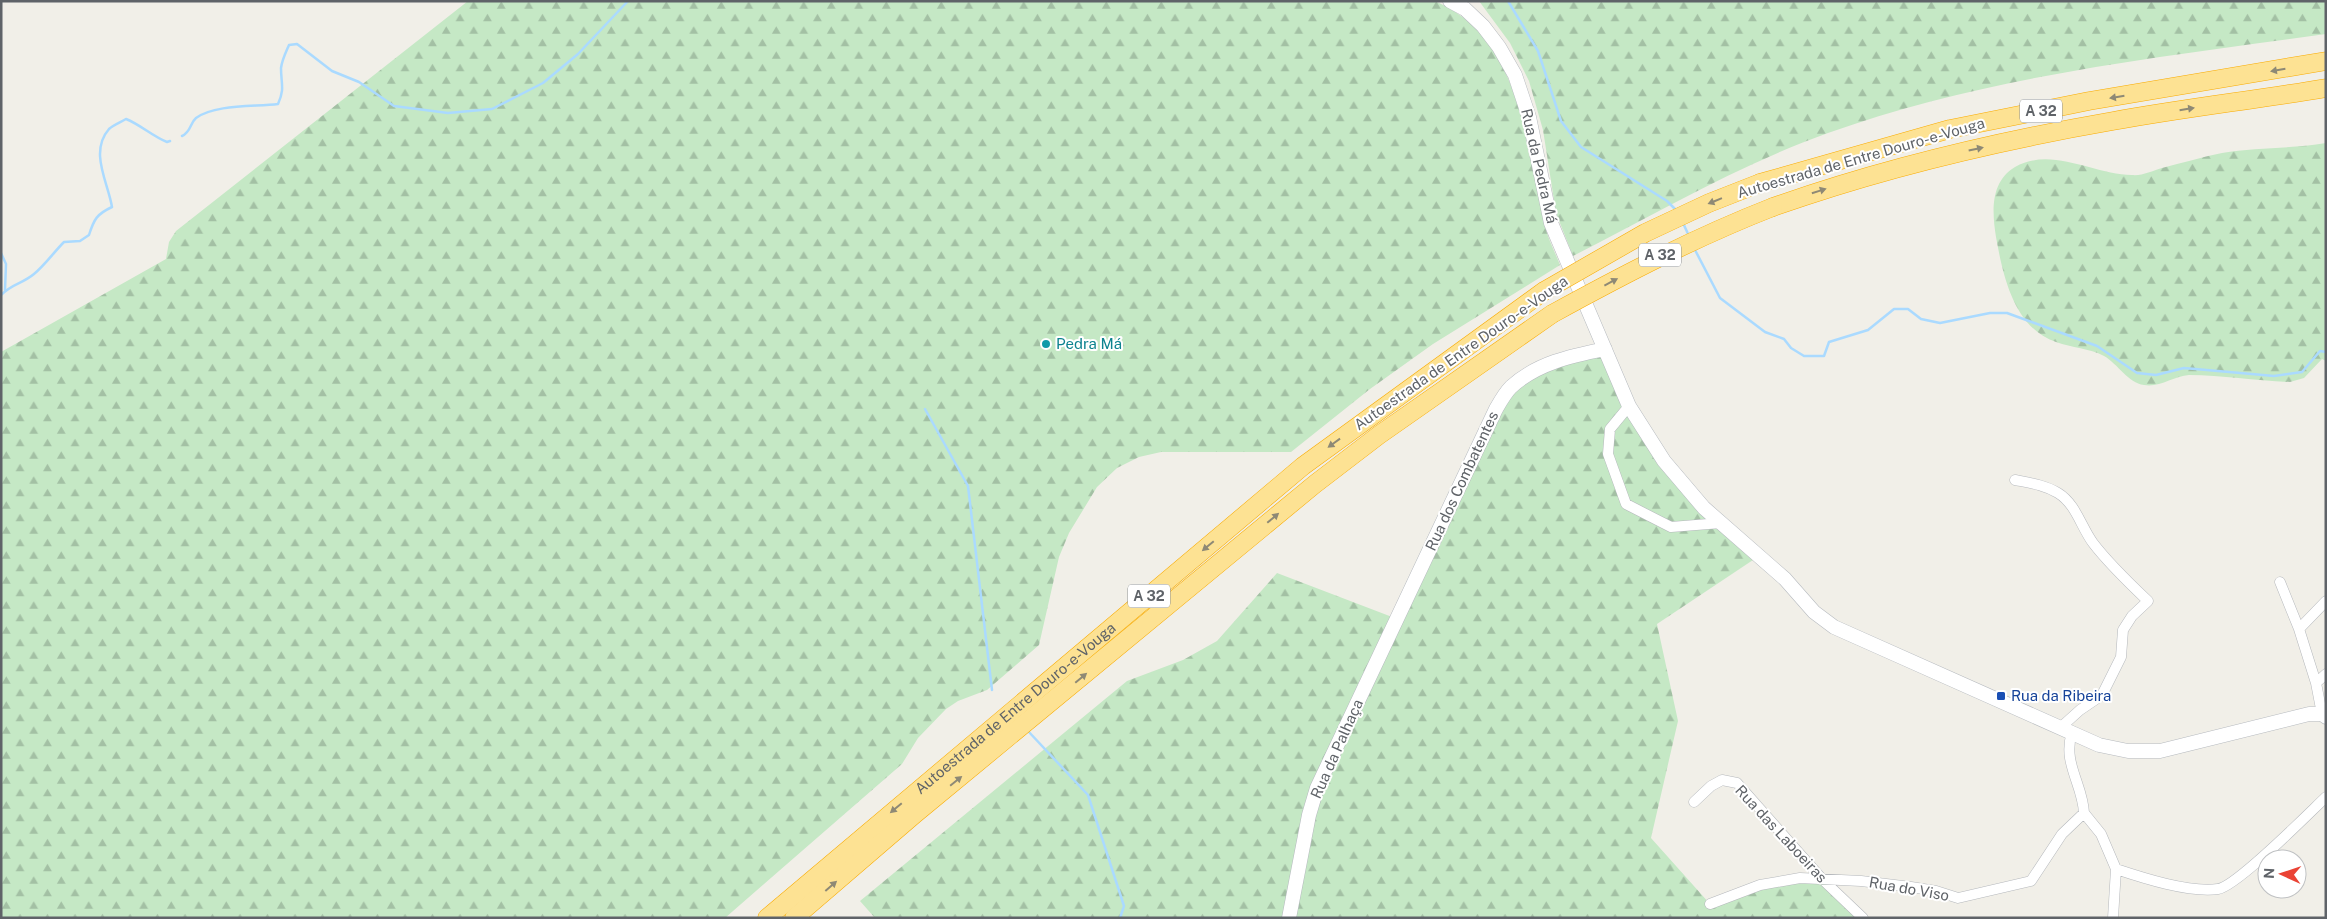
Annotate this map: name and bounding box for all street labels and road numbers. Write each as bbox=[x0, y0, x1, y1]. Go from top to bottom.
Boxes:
road number: A 32 bbox=[2020, 100, 2062, 122]
street label: Rua da Pedra Má bbox=[1518, 107, 1561, 225]
street label: Autoestrada de Entre Douro-e-Vouga bbox=[1735, 114, 1987, 201]
road number: A 32 bbox=[1639, 244, 1681, 266]
street label: Autoestrada de Entre Douro-e-Vouga bbox=[1351, 272, 1571, 433]
street label: Rua dos Combatentes bbox=[1422, 408, 1501, 553]
road number: A 32 bbox=[1128, 584, 1170, 608]
street label: Autoestrada de Entre Douro-e-Vouga bbox=[911, 619, 1119, 797]
street label: Rua da Palhaça bbox=[1307, 697, 1366, 801]
street label: Rua das Laboeiras bbox=[1732, 782, 1831, 886]
street label: Rua do Viso bbox=[1868, 873, 1950, 904]

